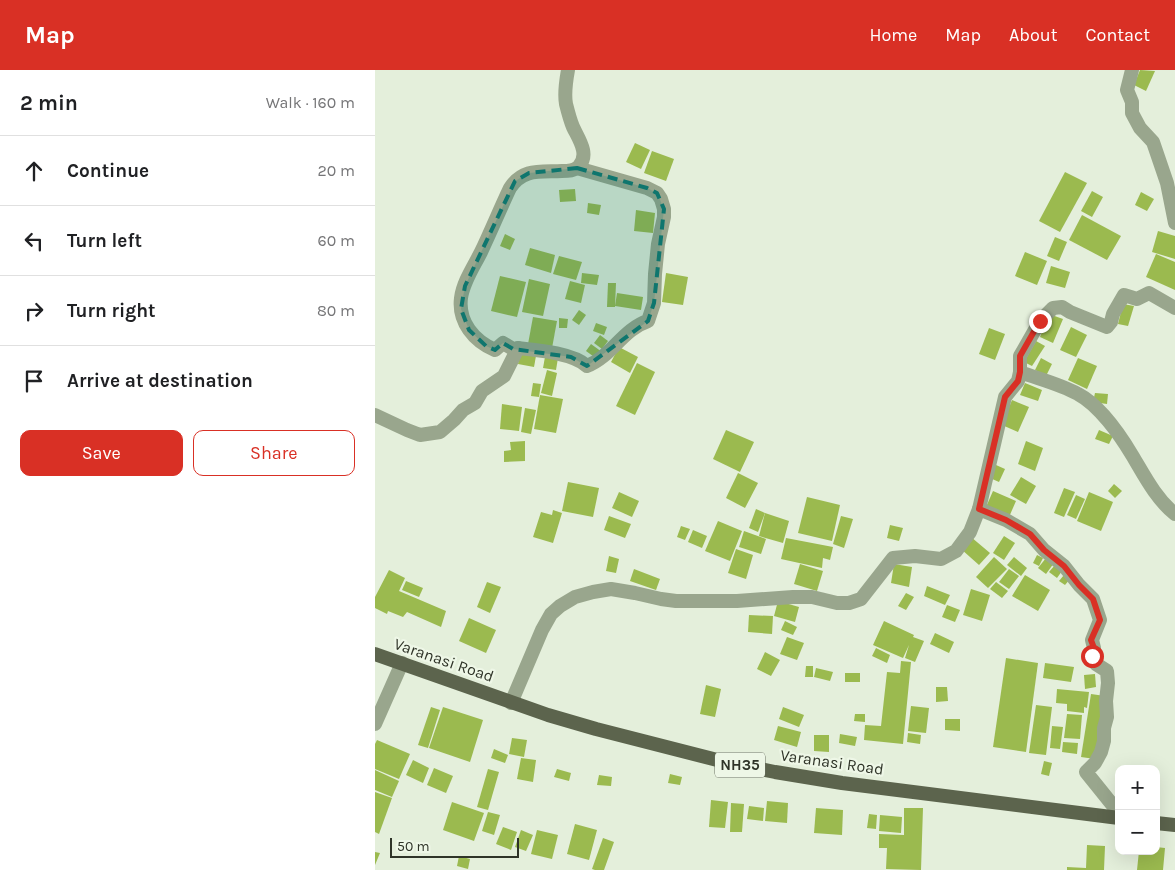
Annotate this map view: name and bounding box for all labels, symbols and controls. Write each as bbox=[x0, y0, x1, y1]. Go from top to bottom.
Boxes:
text: Map bbox=[25, 21, 75, 49]
text: Home bbox=[869, 24, 917, 46]
text: Map bbox=[945, 24, 981, 46]
text: About bbox=[1009, 24, 1058, 46]
text: Contact bbox=[1086, 24, 1150, 46]
text: 2 min bbox=[20, 91, 78, 115]
text: Walk · 160 m bbox=[266, 93, 355, 112]
icon: ahead bbox=[20, 157, 48, 185]
text: Continue bbox=[67, 160, 149, 182]
text: 20 m bbox=[317, 161, 355, 180]
icon: left bbox=[20, 227, 48, 255]
text: Turn left bbox=[67, 230, 142, 252]
text: 60 m bbox=[318, 231, 355, 250]
icon: right bbox=[20, 297, 48, 325]
text: Turn right bbox=[67, 300, 156, 322]
text: 80 m bbox=[317, 301, 355, 320]
route end bbox=[1029, 310, 1052, 333]
icon: arrive bbox=[20, 367, 48, 395]
text: Arrive at destination bbox=[67, 370, 253, 392]
button: Save bbox=[20, 430, 183, 476]
button: Share bbox=[193, 430, 355, 476]
street label: Varanasi Road bbox=[392, 634, 496, 686]
route start bbox=[1081, 645, 1104, 668]
street label: Varanasi Road bbox=[779, 745, 885, 779]
road number: NH35 bbox=[715, 752, 765, 778]
map controls bbox=[1115, 765, 1160, 855]
button: + bbox=[1115, 765, 1160, 810]
button: − bbox=[1115, 810, 1160, 855]
scale bar bbox=[390, 835, 519, 858]
text: 50 m bbox=[397, 838, 430, 855]

